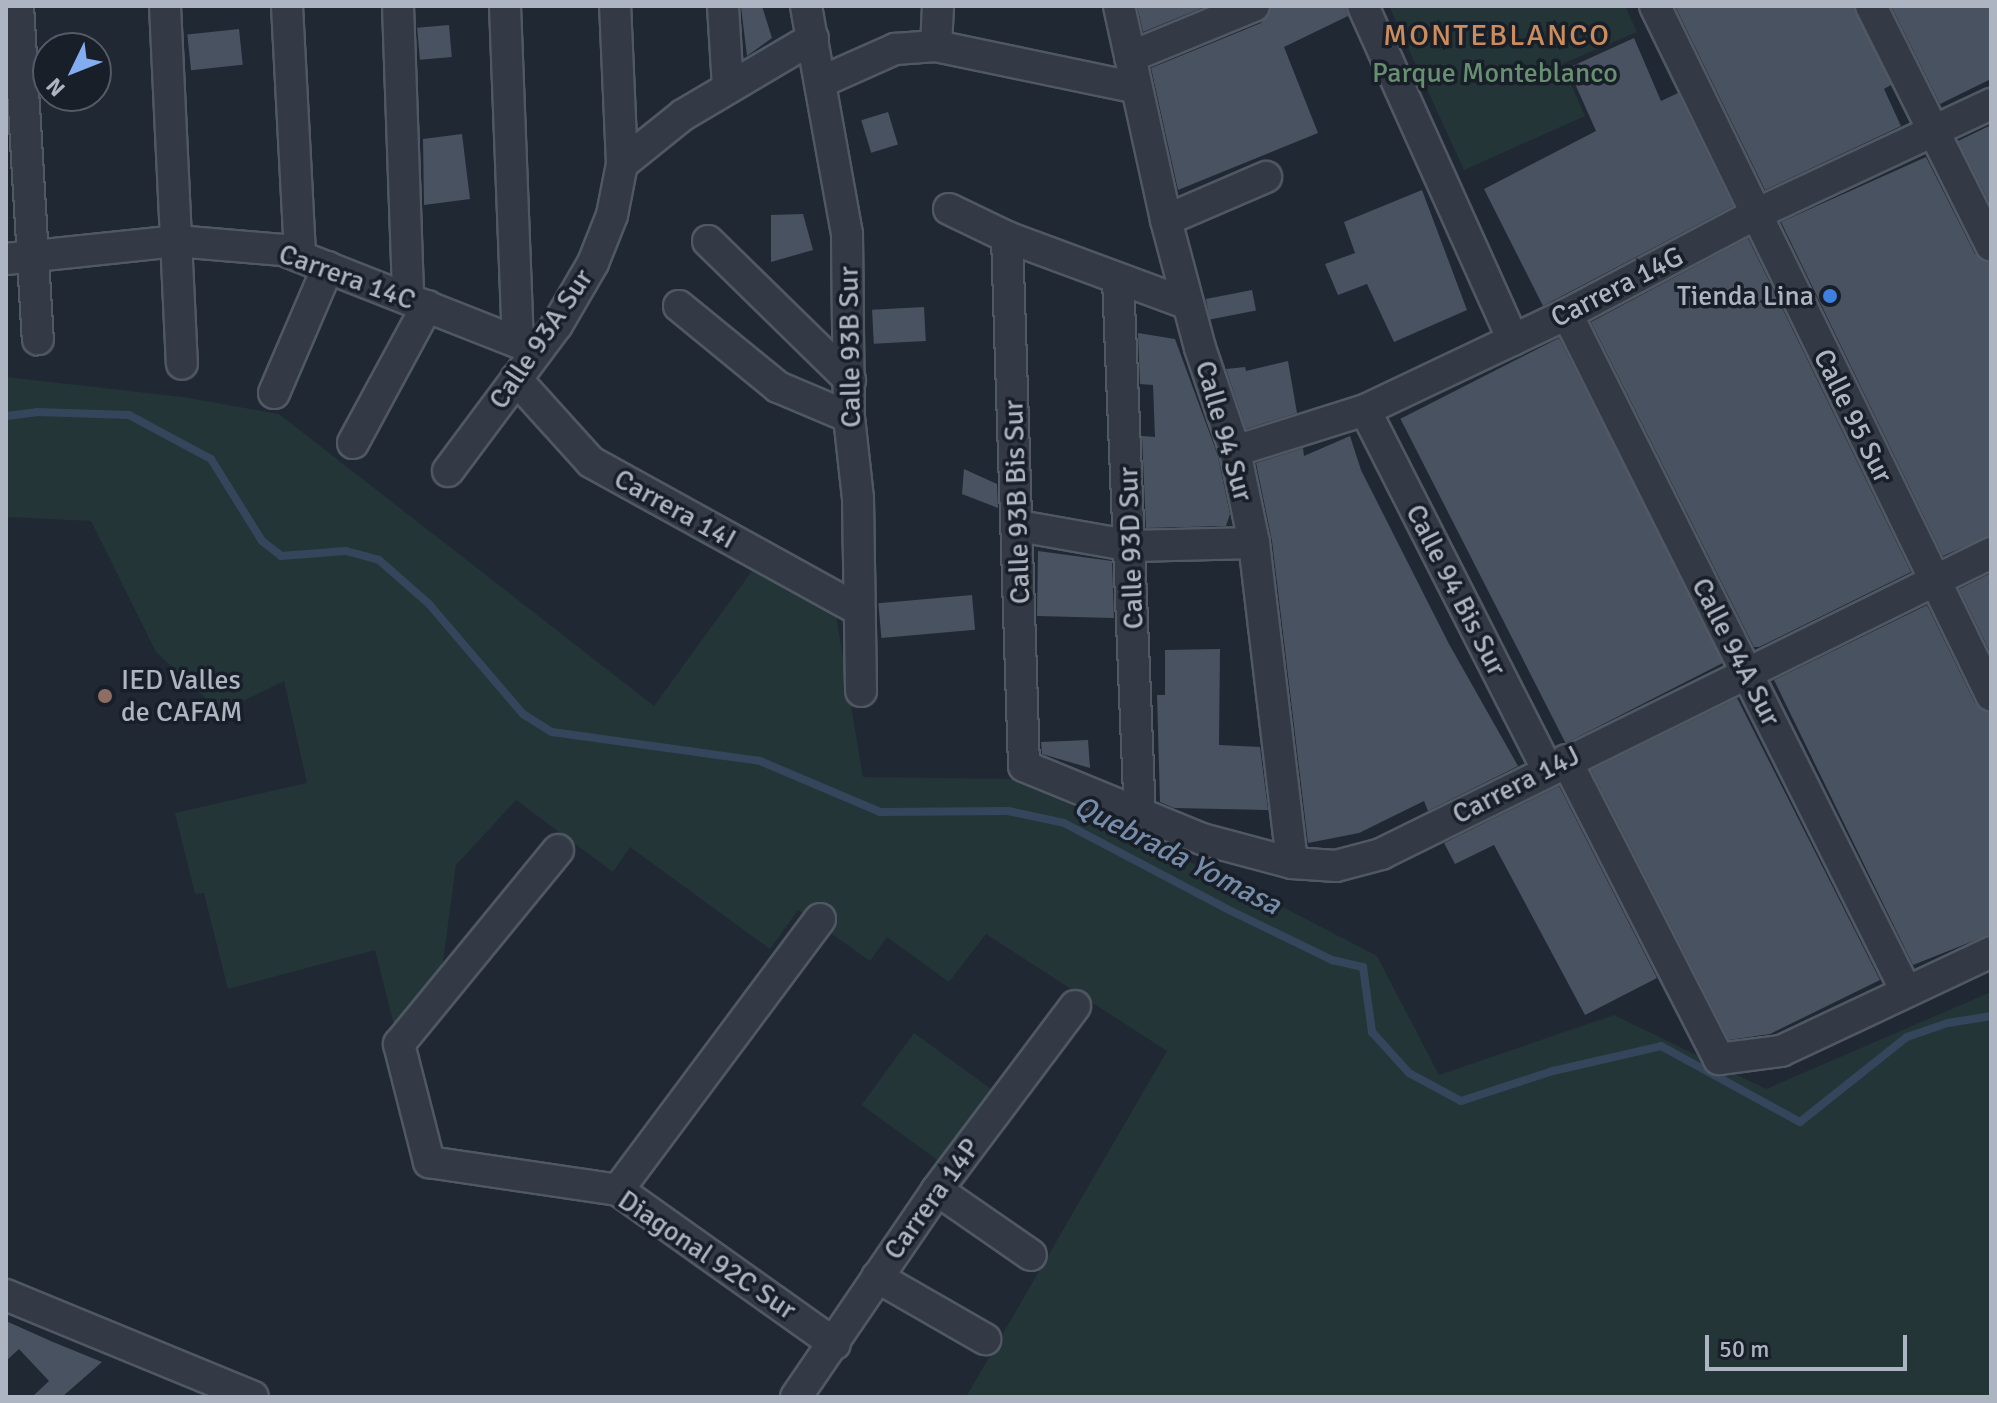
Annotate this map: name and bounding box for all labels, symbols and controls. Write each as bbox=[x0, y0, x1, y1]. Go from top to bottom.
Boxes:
district label: MONTEBLANCO bbox=[1383, 18, 1611, 54]
north arrow bbox=[32, 32, 112, 112]
park label: Parque Monteblanco bbox=[1372, 56, 1618, 90]
text: N bbox=[40, 73, 71, 102]
street label: Carrera 14C bbox=[274, 237, 420, 317]
street label: Carrera 14G bbox=[1545, 239, 1689, 335]
street label: Calle 93A Sur bbox=[482, 263, 600, 415]
street label: Calle 93B Sur bbox=[832, 266, 868, 428]
place label: Tienda Lina bbox=[1677, 279, 1814, 313]
marker: Tienda Lina bbox=[1821, 287, 1839, 305]
street label: Calle 95 Sur bbox=[1806, 344, 1900, 488]
street label: Calle 94 Sur bbox=[1188, 357, 1260, 505]
street label: Calle 93B Bis Sur bbox=[997, 399, 1037, 605]
street label: Carrera 14I bbox=[608, 462, 742, 556]
street label: Calle 93D Sur bbox=[1111, 466, 1151, 630]
street label: Calle 94 Bis Sur bbox=[1398, 499, 1514, 681]
street label: Calle 94A Sur bbox=[1684, 572, 1788, 732]
place label: IED Valles de CAFAM bbox=[121, 663, 243, 729]
marker: IED Valles de CAFAM bbox=[96, 687, 114, 705]
street label: Carrera 14J bbox=[1447, 739, 1585, 831]
water label: Quebrada Yomasa bbox=[1068, 788, 1286, 924]
street label: Carrera 14P bbox=[877, 1132, 987, 1266]
street label: Diagonal 92C Sur bbox=[612, 1183, 802, 1327]
scale bar bbox=[1709, 1319, 1911, 1369]
text: 50 m bbox=[1719, 1334, 1769, 1364]

